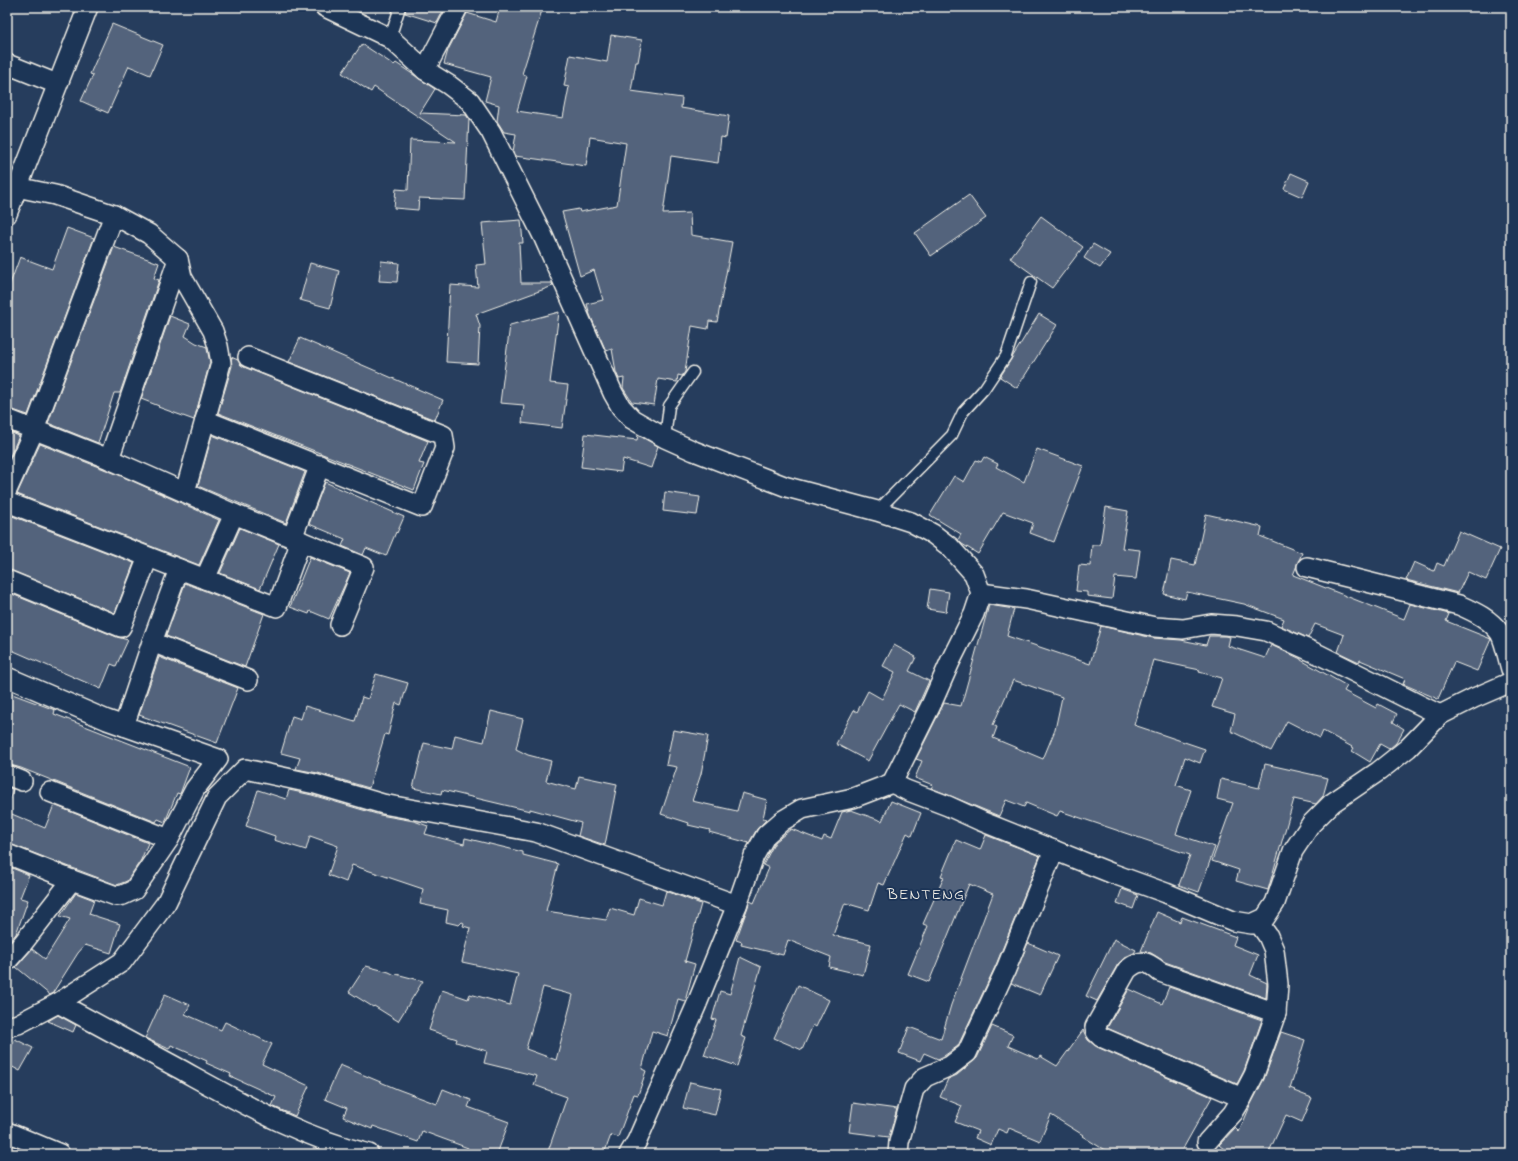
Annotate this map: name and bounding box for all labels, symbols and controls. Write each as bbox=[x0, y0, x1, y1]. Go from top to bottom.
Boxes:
district label: BENTENG bbox=[886, 883, 965, 907]

